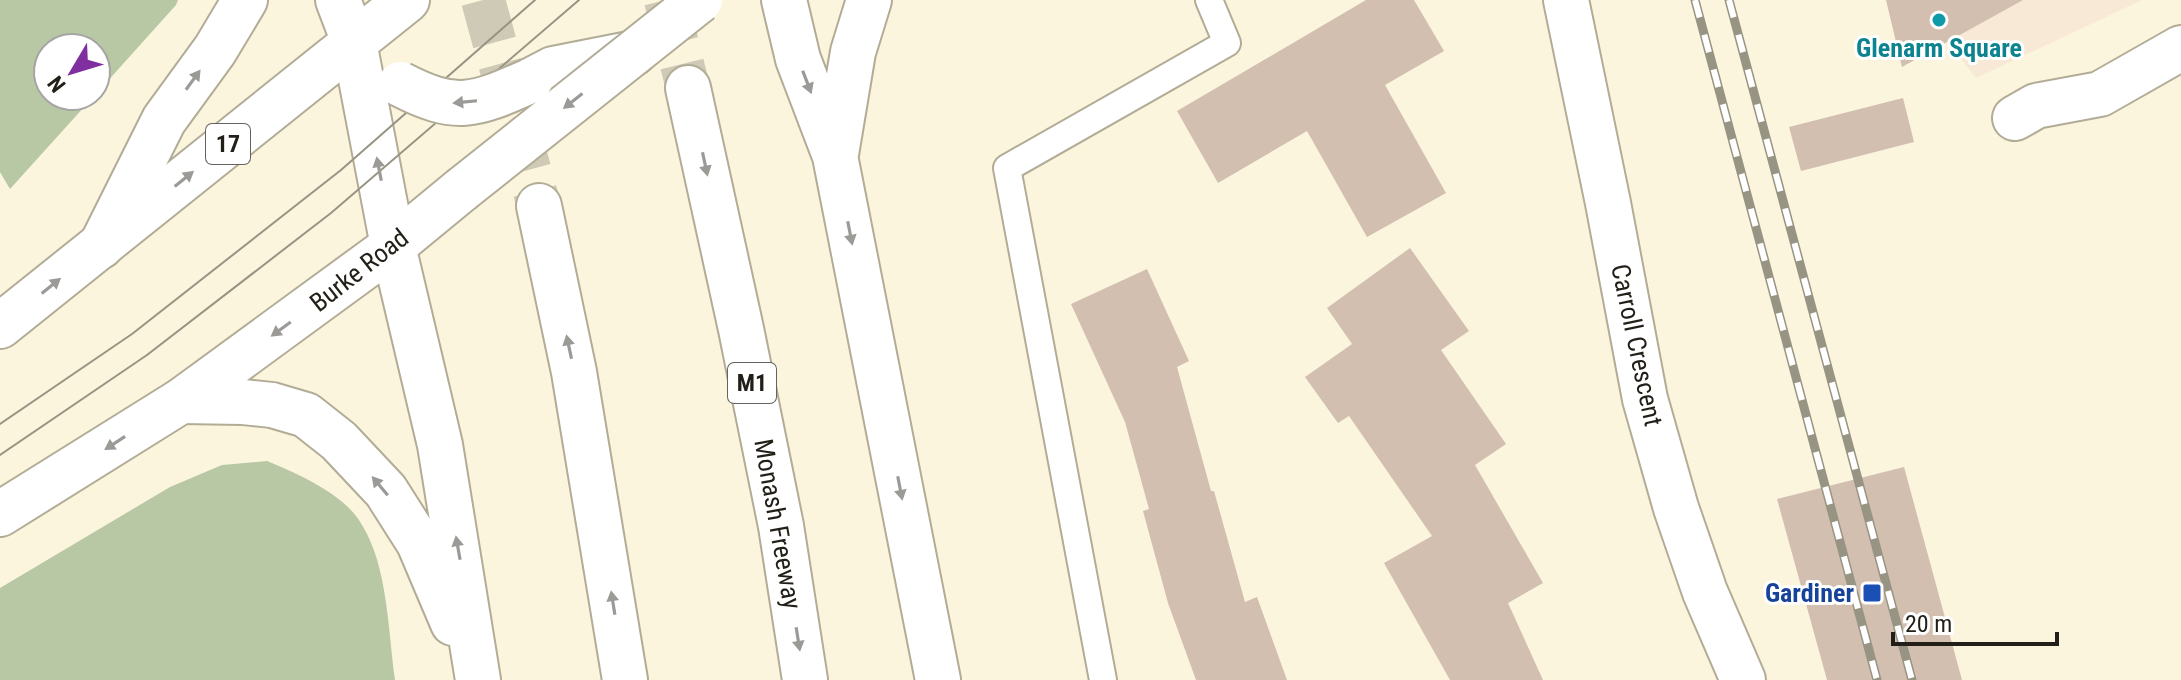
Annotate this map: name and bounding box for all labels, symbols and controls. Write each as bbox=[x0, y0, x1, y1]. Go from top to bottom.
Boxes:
marker: Glenarm Square bbox=[1930, 11, 1948, 29]
north arrow bbox=[32, 32, 112, 112]
place label: Glenarm Square bbox=[1856, 33, 2022, 63]
one-way arrow bbox=[185, 69, 201, 91]
one-way arrow bbox=[801, 70, 814, 94]
text: N bbox=[43, 71, 71, 97]
one-way arrow bbox=[563, 92, 583, 109]
one-way arrow bbox=[452, 96, 477, 109]
road number: 17 bbox=[206, 124, 250, 164]
one-way arrow bbox=[699, 152, 712, 177]
one-way arrow bbox=[372, 156, 384, 181]
one-way arrow bbox=[174, 172, 194, 188]
one-way arrow bbox=[845, 220, 857, 245]
street label: Burke Road bbox=[304, 222, 414, 318]
street label: Carroll Crescent bbox=[1605, 261, 1669, 429]
one-way arrow bbox=[40, 278, 60, 295]
one-way arrow bbox=[270, 321, 291, 337]
one-way arrow bbox=[562, 334, 574, 359]
road number: M1 bbox=[728, 363, 776, 403]
one-way arrow bbox=[104, 436, 126, 450]
street label: Monash Freeway bbox=[748, 437, 808, 612]
one-way arrow bbox=[895, 475, 907, 500]
one-way arrow bbox=[372, 476, 389, 496]
one-way arrow bbox=[451, 535, 464, 560]
place label: Gardiner bbox=[1765, 578, 1854, 608]
marker: Gardiner bbox=[1861, 582, 1883, 604]
one-way arrow bbox=[606, 590, 618, 615]
scale bar bbox=[1893, 596, 2057, 646]
text: 20 m bbox=[1905, 610, 1952, 638]
one-way arrow bbox=[793, 627, 805, 652]

